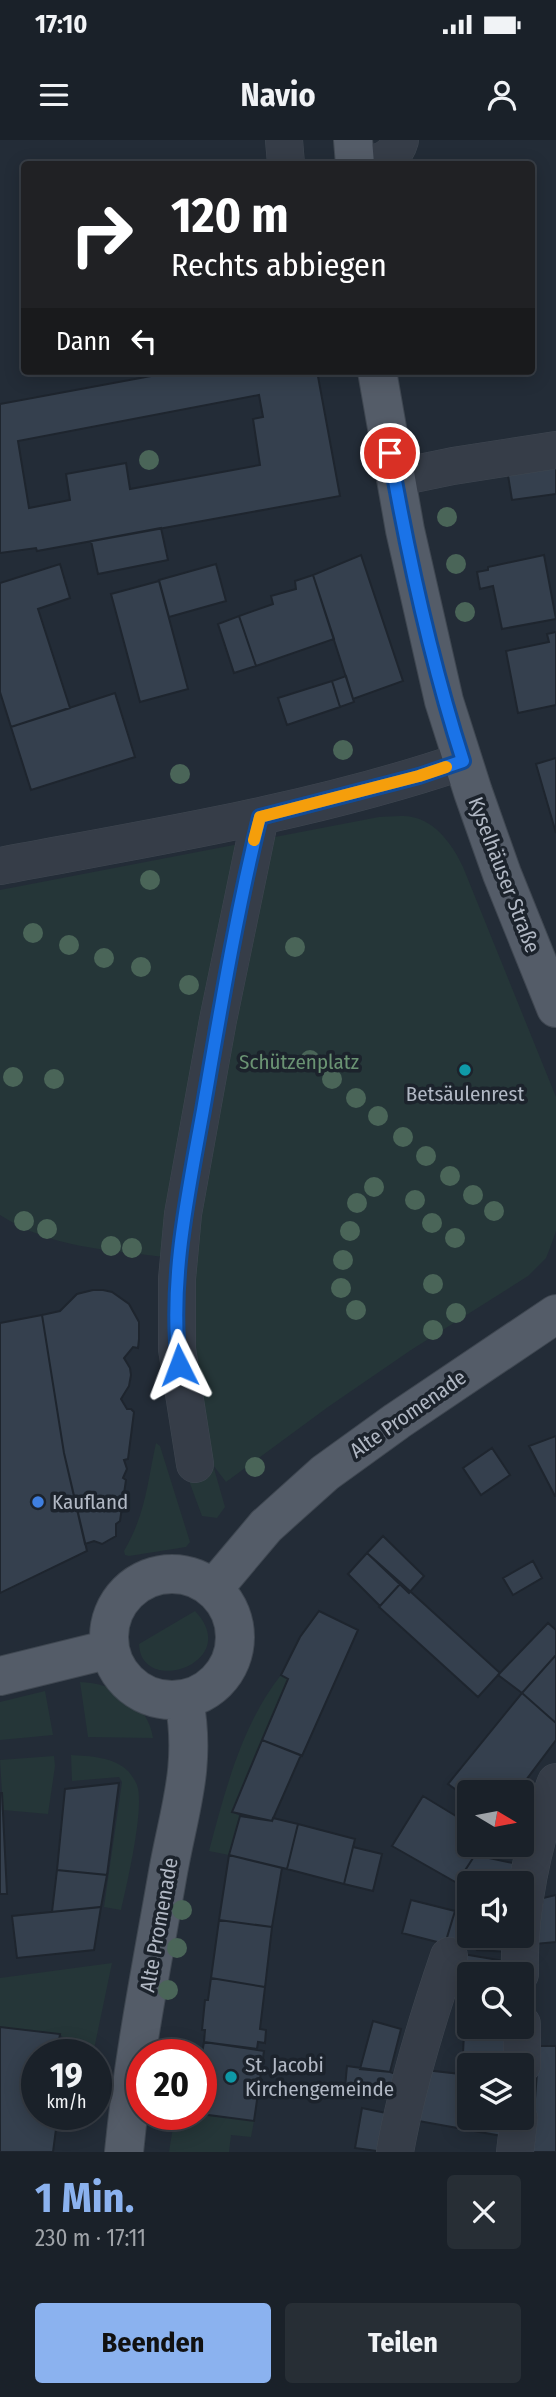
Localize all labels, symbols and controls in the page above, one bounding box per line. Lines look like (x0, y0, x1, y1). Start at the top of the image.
text: 17:10 (35, 9, 87, 40)
icon: menu (35, 76, 73, 114)
text: Navio (240, 76, 316, 114)
icon: person (483, 76, 521, 114)
text: 120 m (171, 186, 289, 245)
icon: right (56, 189, 147, 280)
text: Rechts abbiegen (171, 246, 387, 284)
icon: left (125, 322, 163, 360)
text: Dann (56, 326, 111, 357)
pin (360, 423, 420, 483)
icon: arrive (371, 434, 409, 472)
street label: Kyselhäuser Straße (462, 793, 546, 957)
park label: Schützenplatz (239, 1049, 359, 1075)
marker: Betsäulenrest (457, 1062, 473, 1078)
place label: Betsäulenrest (406, 1081, 524, 1107)
position arrow (142, 1328, 216, 1402)
street label: Alte Promenade (345, 1364, 471, 1464)
place label: Kaufland (52, 1489, 128, 1515)
marker: Kaufland (30, 1494, 46, 1510)
north arrow (457, 1780, 534, 1857)
map controls (457, 1780, 534, 2130)
street label: Alte Promenade (134, 1856, 184, 1994)
button: sound (457, 1871, 534, 1948)
button: search (457, 1962, 534, 2039)
speed limit sign: 20 (126, 2039, 217, 2130)
place label: St. Jacobi Kirchengemeinde (245, 2052, 394, 2102)
button: layers (457, 2053, 534, 2130)
text: 19 (50, 2054, 83, 2096)
marker: St. Jacobi Kirchengemeinde (223, 2069, 239, 2085)
text: km/h (46, 2091, 87, 2113)
text: 1 Min. (35, 2173, 134, 2223)
button: close (447, 2175, 521, 2249)
text: 230 m · 17:11 (35, 2224, 146, 2252)
button: Beenden (35, 2303, 271, 2383)
button: Teilen (285, 2303, 521, 2383)

